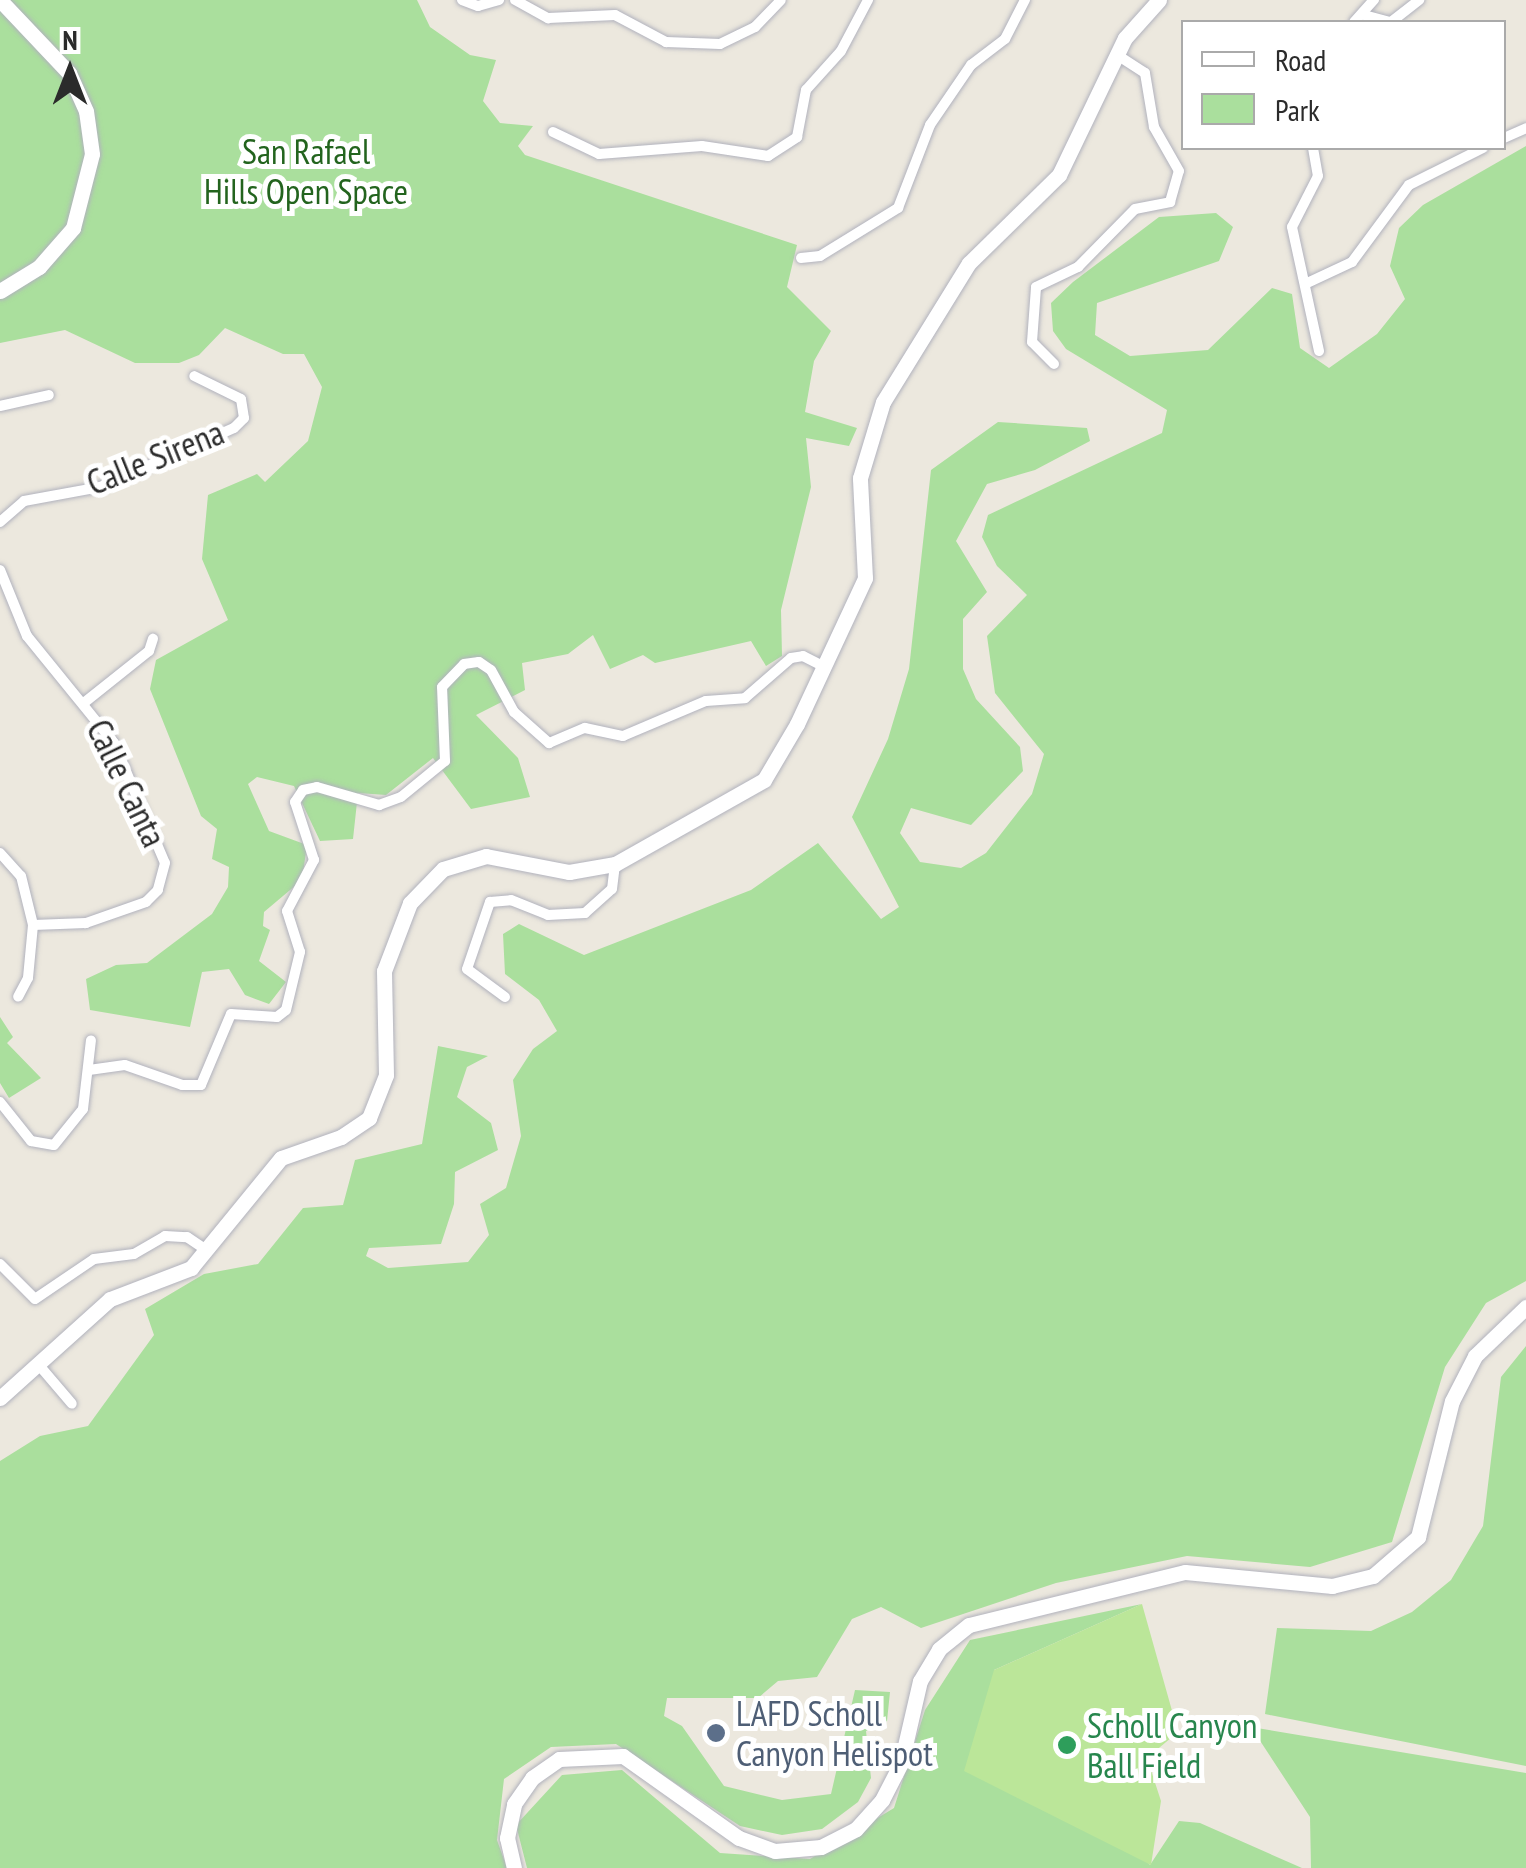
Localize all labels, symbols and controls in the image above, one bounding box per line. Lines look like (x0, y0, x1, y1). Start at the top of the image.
north arrow (20, 20, 120, 120)
legend (1181, 20, 1506, 150)
text: N (62, 21, 78, 58)
text: Road (1275, 40, 1326, 79)
text: Park (1275, 90, 1320, 129)
park label: San Rafael Hills Open Space (204, 130, 408, 212)
street label: Calle Sirena (80, 411, 230, 503)
street label: Calle Canta (78, 713, 176, 853)
place label: LAFD Scholl Canyon Helispot (736, 1692, 933, 1774)
place label: Scholl Canyon Ball Field (1087, 1704, 1257, 1786)
marker: LAFD Scholl Canyon Helispot (705, 1722, 727, 1744)
marker: Scholl Canyon Ball Field (1056, 1734, 1078, 1756)

